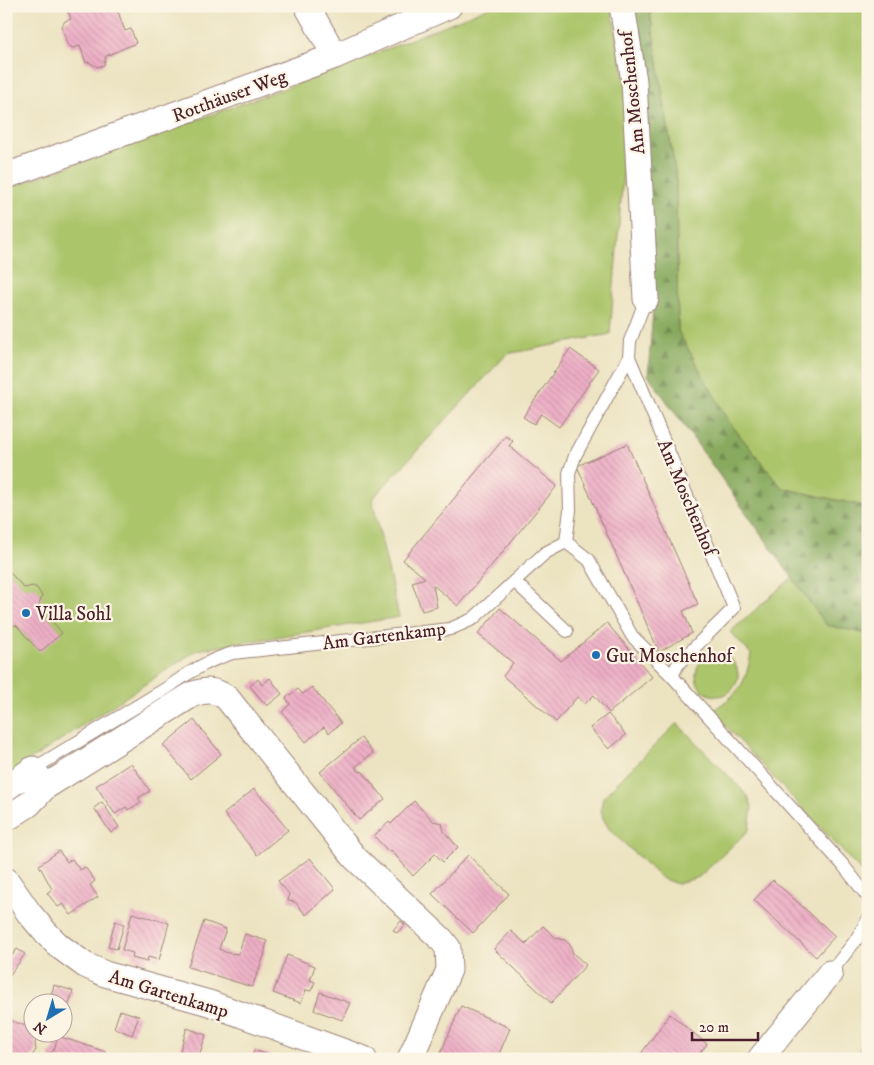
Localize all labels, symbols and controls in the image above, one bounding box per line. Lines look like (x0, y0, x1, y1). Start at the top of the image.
street label: Am Moschenhof (614, 27, 650, 156)
street label: Rotthäuser Weg (169, 65, 291, 128)
street label: Am Moschenhof (652, 436, 723, 562)
place label: Villa Sohl (35, 603, 111, 626)
marker: Villa Sohl (20, 607, 32, 619)
street label: Am Gartenkamp (321, 618, 447, 655)
place label: Gut Moschenhof (606, 645, 735, 668)
marker: Gut Moschenhof (590, 649, 602, 661)
street label: Am Gartenkamp (106, 965, 231, 1024)
north arrow (22, 992, 72, 1042)
scale bar (692, 1010, 758, 1042)
text: N (30, 1017, 51, 1038)
text: 20 m (699, 1018, 729, 1037)

